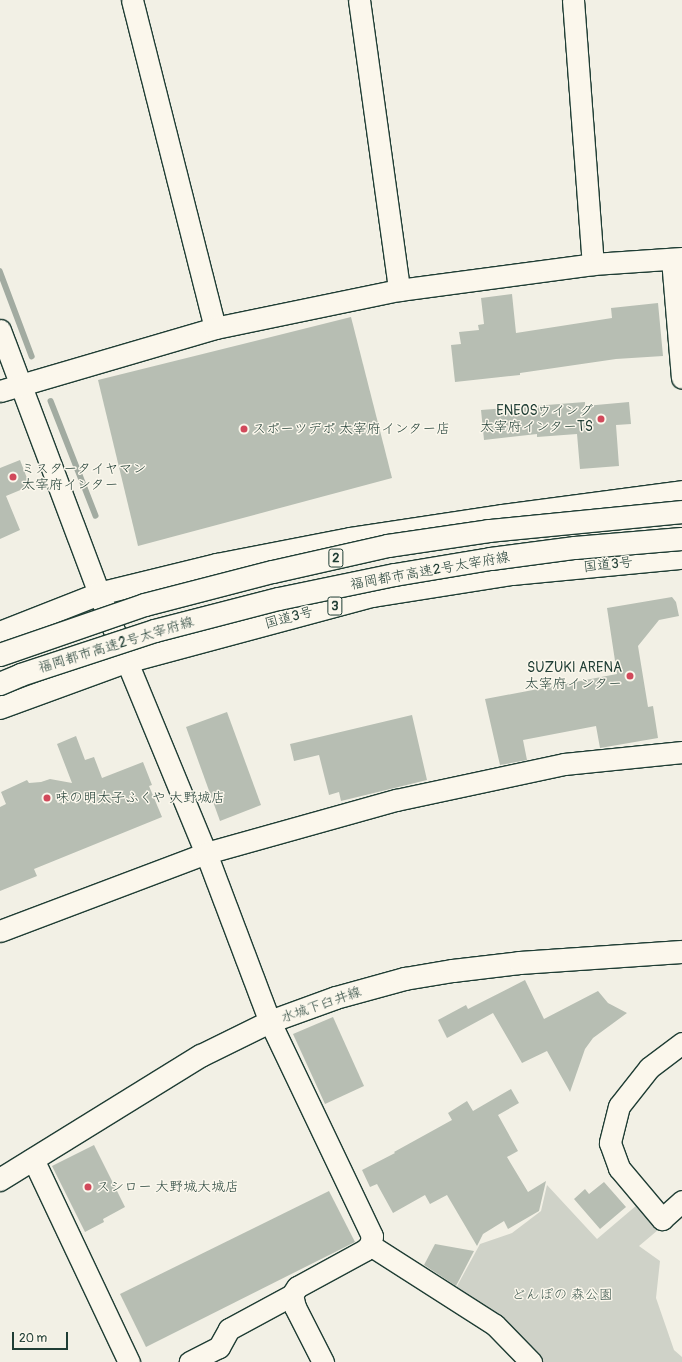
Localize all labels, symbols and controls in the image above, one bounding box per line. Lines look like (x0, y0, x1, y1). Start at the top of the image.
place label: ENEOSウイング 太宰府インターTS (479, 403, 593, 436)
marker: ENEOSウイング 太宰府インターTS (596, 414, 606, 424)
place label: スポーツデポ 太宰府インター店 (252, 421, 451, 437)
marker: スポーツデポ 太宰府インター店 (239, 424, 249, 434)
place label: ミスタータイヤマン 太宰府インター (21, 461, 147, 494)
marker: ミスタータイヤマン 太宰府インター (8, 472, 18, 482)
road number: 2 (328, 547, 344, 569)
street label: 福岡都市高速2号太宰府線 (349, 549, 511, 593)
street label: 国道3号 (582, 554, 634, 576)
road number: 3 (327, 595, 343, 617)
street label: 国道3号 (263, 603, 315, 633)
street label: 福岡都市高速2号太宰府線 (36, 613, 196, 677)
place label: SUZUKI ARENA 太宰府インター (524, 660, 622, 692)
marker: SUZUKI ARENA 太宰府インター (625, 671, 635, 681)
place label: 味の明太子ふくや 大野城店 (55, 790, 226, 806)
marker: 味の明太子ふくや 大野城店 (42, 793, 52, 803)
street label: 水城下臼井線 (279, 983, 363, 1027)
place label: スシロー 大野城大城店 (96, 1179, 239, 1195)
marker: スシロー 大野城大城店 (83, 1182, 93, 1192)
park label: どんぽの 森公園 (511, 1287, 613, 1303)
scale bar (14, 1324, 70, 1350)
text: 20 m (19, 1331, 47, 1346)

